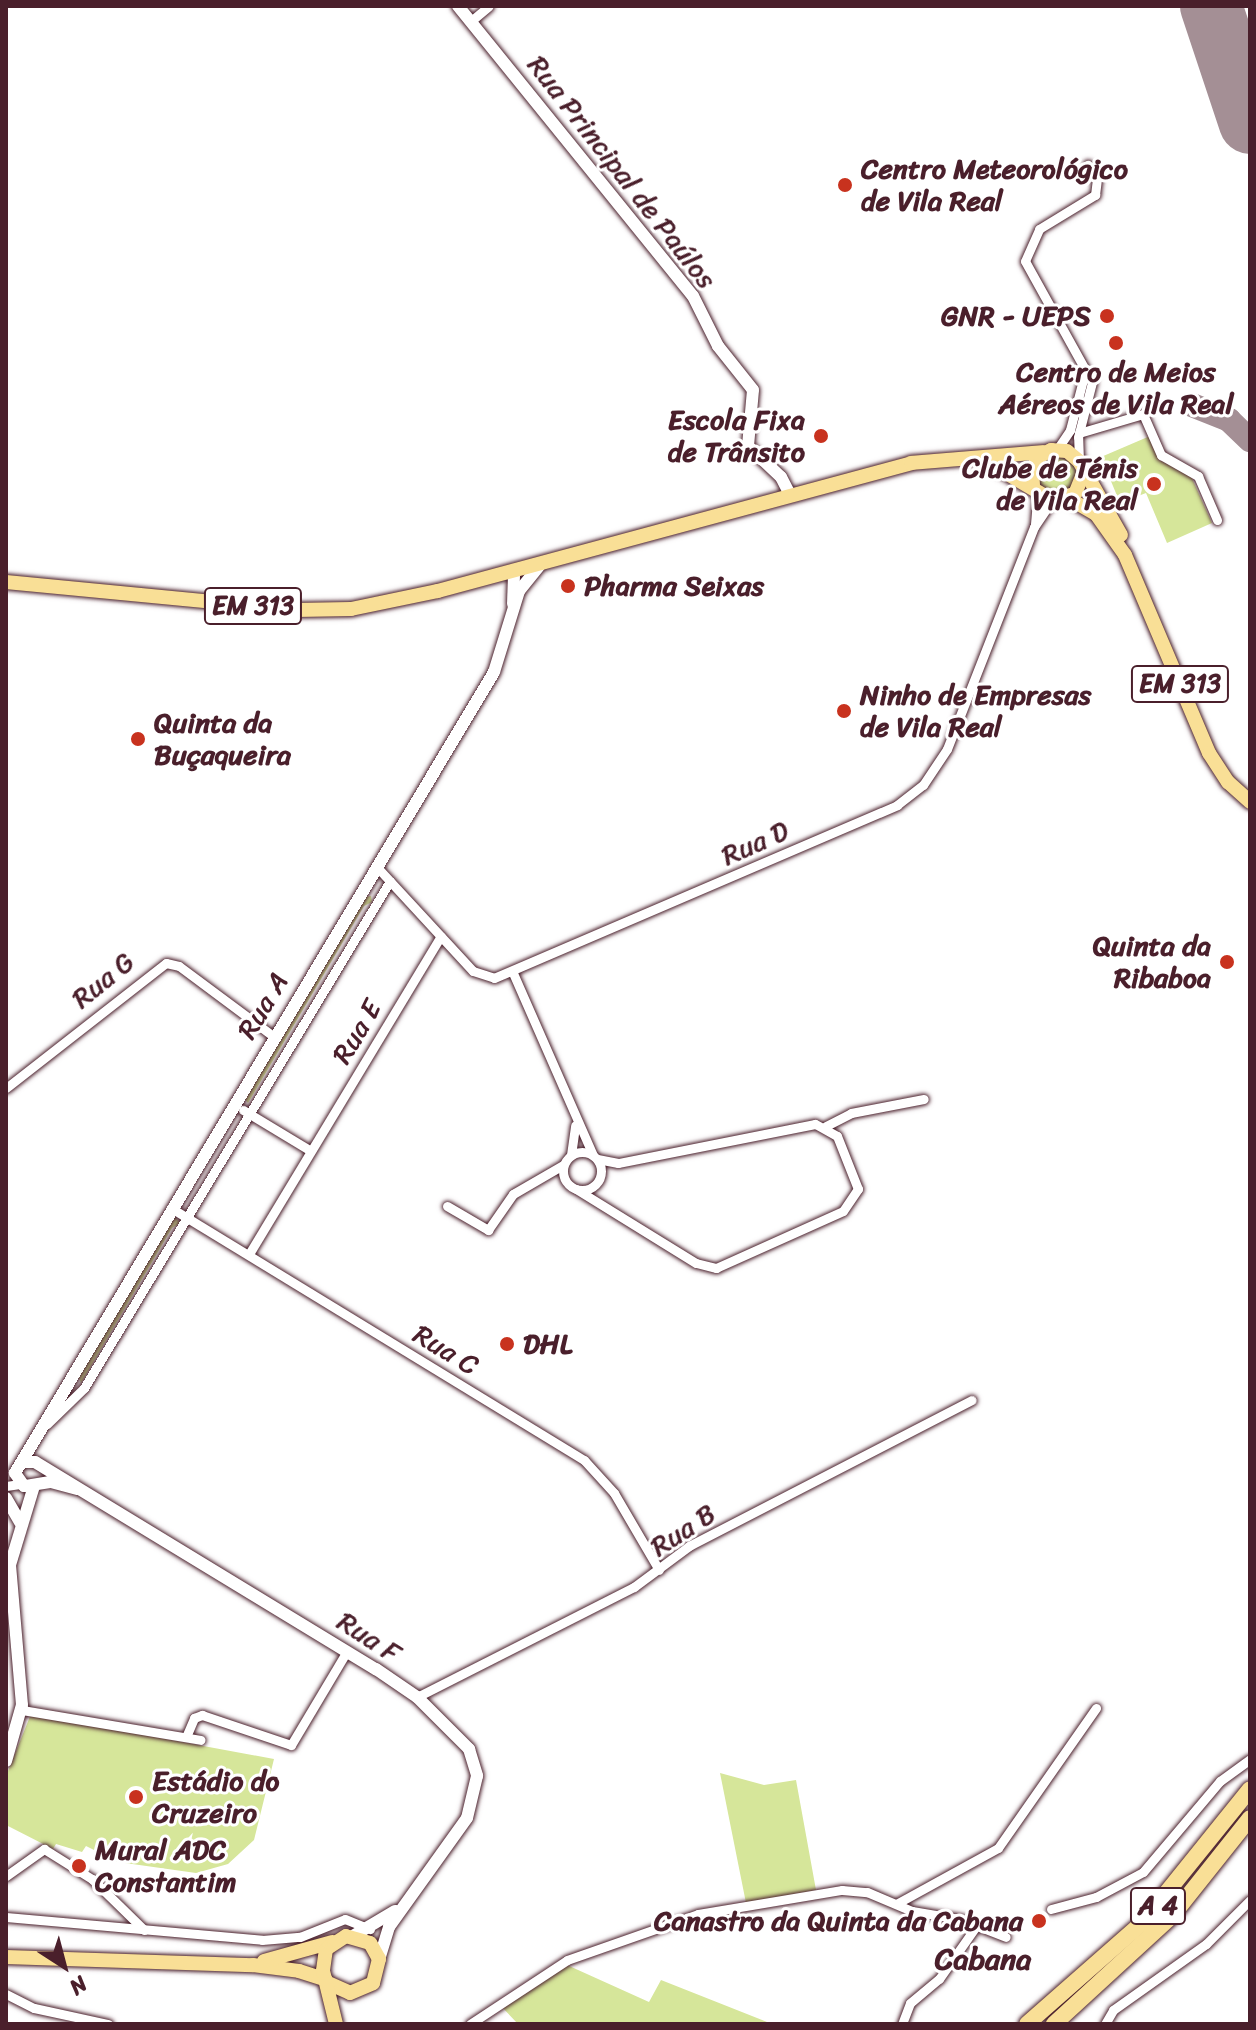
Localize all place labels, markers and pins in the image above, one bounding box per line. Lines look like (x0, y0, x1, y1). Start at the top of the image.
place label: Centro Meteorológico de Vila Real (861, 152, 1129, 218)
marker: Centro Meteorológico de Vila Real (836, 176, 854, 194)
place label: GNR - UEPS (941, 299, 1091, 333)
marker: GNR - UEPS (1098, 307, 1116, 325)
marker: Centro de Meios Aéreos de Vila Real (1107, 334, 1125, 352)
place label: Centro de Meios Aéreos de Vila Real (998, 355, 1234, 421)
place label: Escola Fixa de Trânsito (668, 403, 805, 469)
marker: Escola Fixa de Trânsito (812, 427, 830, 445)
place label: Clube de Ténis de Vila Real (961, 451, 1138, 517)
marker: Clube de Ténis de Vila Real (1145, 475, 1163, 493)
place label: Pharma Seixas (584, 569, 765, 603)
marker: Pharma Seixas (559, 577, 577, 595)
place label: Ninho de Empresas de Vila Real (860, 678, 1092, 744)
marker: Ninho de Empresas de Vila Real (835, 702, 853, 720)
place label: Quinta da Buçaqueira (154, 706, 291, 772)
marker: Quinta da Buçaqueira (129, 730, 147, 748)
place label: Quinta da Ribaboa (1093, 929, 1211, 995)
marker: Quinta da Ribaboa (1218, 953, 1236, 971)
place label: DHL (523, 1327, 573, 1361)
marker: DHL (498, 1335, 516, 1353)
place label: Estádio do Cruzeiro (152, 1764, 280, 1830)
marker: Estádio do Cruzeiro (127, 1788, 145, 1806)
place label: Mural ADC Constantim (95, 1833, 237, 1899)
marker: Mural ADC Constantim (70, 1857, 88, 1875)
place label: Canastro da Quinta da Cabana (654, 1904, 1023, 1938)
marker: Canastro da Quinta da Cabana (1030, 1912, 1048, 1930)

